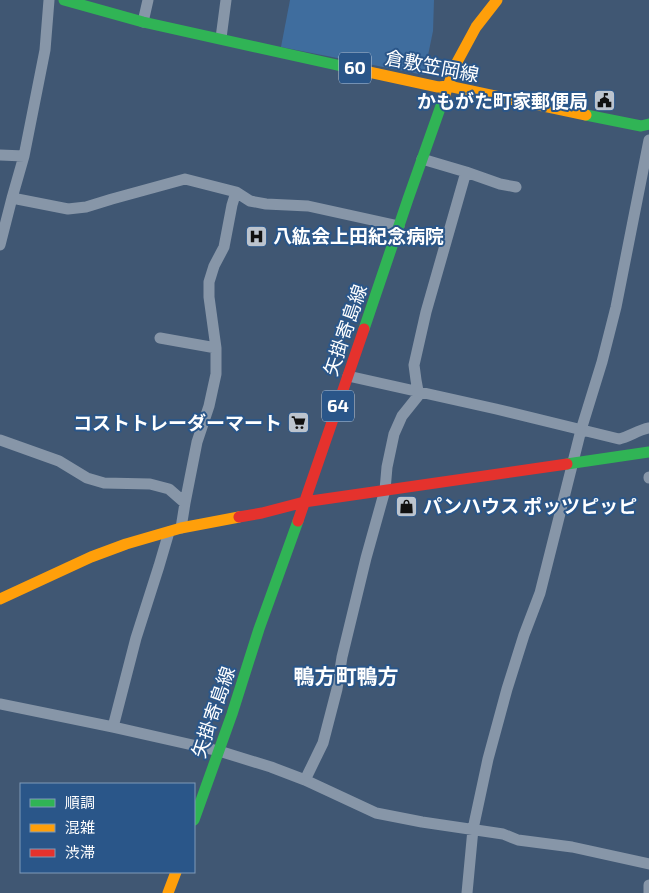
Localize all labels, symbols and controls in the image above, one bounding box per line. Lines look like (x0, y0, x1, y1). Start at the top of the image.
street label: 倉敷笠岡線 (383, 45, 481, 86)
road number: 60 (339, 52, 371, 84)
place label: かもがた町家郵便局 (417, 89, 588, 112)
public building icon: かもがた町家郵便局 (592, 89, 616, 113)
hospital icon: 八紘会上田紀念病院 (245, 224, 269, 248)
place label: 八紘会上田紀念病院 (273, 224, 444, 247)
street label: 矢掛寄島線 (318, 281, 371, 379)
road number: 64 (322, 391, 354, 422)
place label: コストトレーダーマート (73, 411, 282, 434)
supermarket icon: コストトレーダーマート (286, 411, 310, 435)
shop icon: パンハウス ポッツピッピ (395, 494, 419, 518)
place label: パンハウス ポッツピッピ (423, 494, 637, 517)
street label: 矢掛寄島線 (186, 663, 239, 761)
district label: 鴨方町鴨方 (294, 663, 399, 688)
legend (20, 783, 195, 873)
text: 順調 (65, 793, 95, 811)
text: 混雑 (65, 818, 95, 836)
text: 渋滞 (65, 843, 95, 861)

